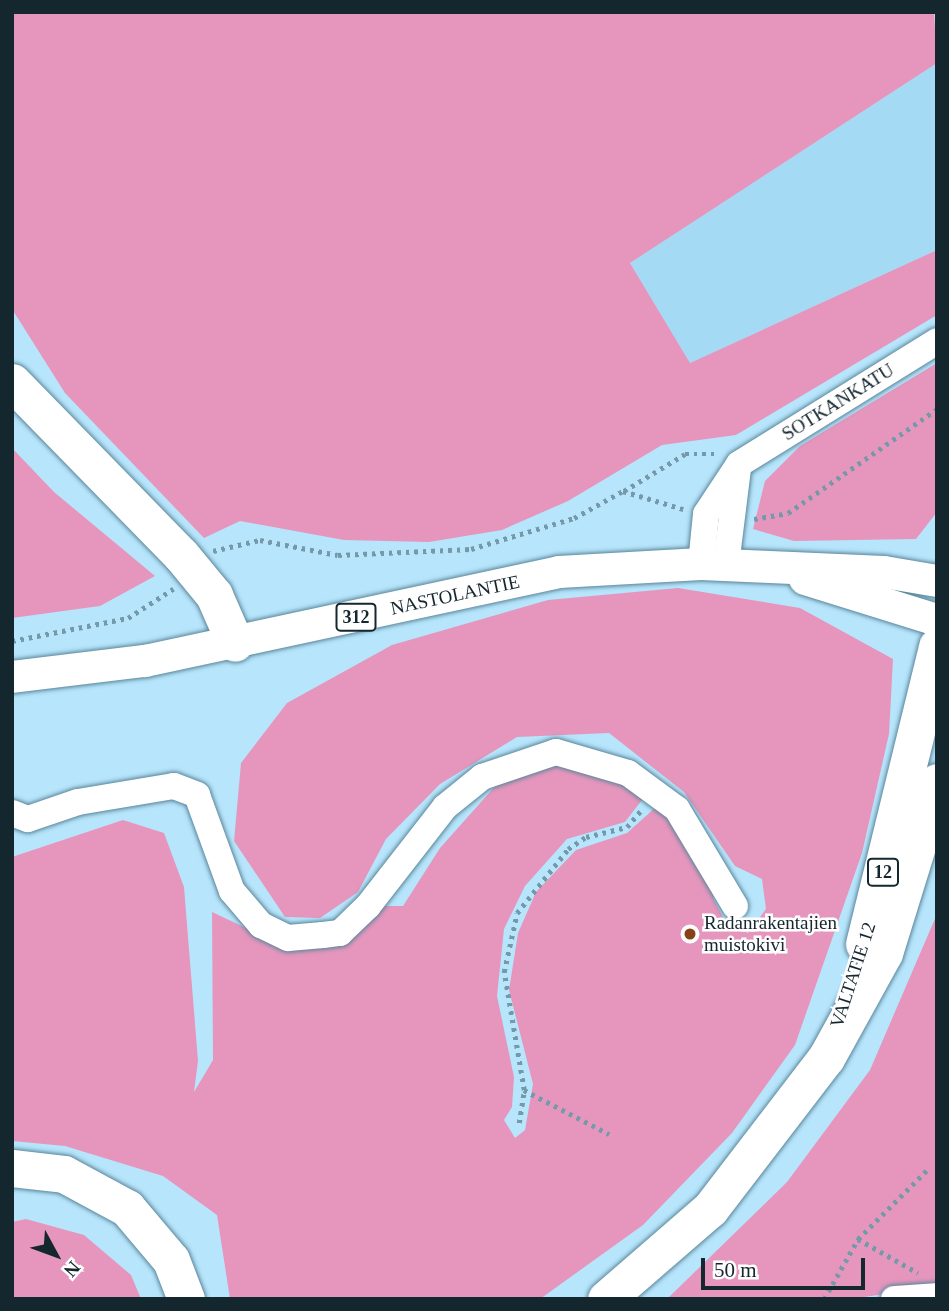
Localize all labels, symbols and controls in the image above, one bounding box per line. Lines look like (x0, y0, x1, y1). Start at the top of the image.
street label: SOTKANKATU (778, 358, 898, 446)
street label: NASTOLANTIE (388, 570, 522, 620)
road number: 312 (335, 602, 377, 632)
road number: 12 (866, 858, 900, 886)
place label: Radanrakentajien muistokivi (704, 912, 837, 956)
street label: VALTATIE 12 (825, 919, 881, 1031)
marker: Radanrakentajien muistokivi (682, 926, 698, 942)
north arrow (21, 1220, 91, 1290)
scale bar (704, 1244, 869, 1288)
text: N (60, 1257, 85, 1281)
text: 50 m (714, 1258, 757, 1282)

